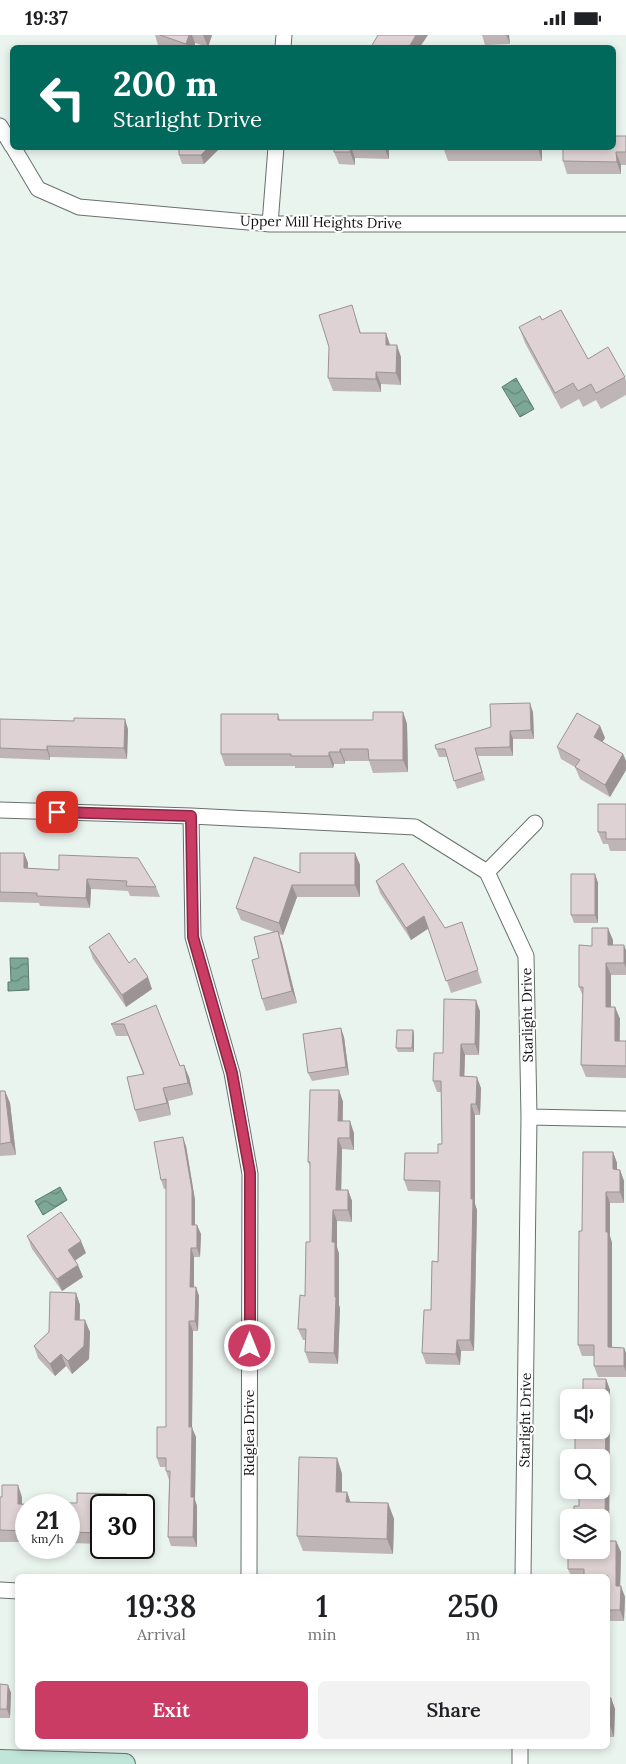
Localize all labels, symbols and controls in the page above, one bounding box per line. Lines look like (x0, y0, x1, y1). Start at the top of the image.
text: 19:37 (25, 6, 68, 30)
text: 200 m (113, 61, 218, 106)
icon: left (30, 65, 95, 130)
text: Starlight Drive (113, 105, 262, 133)
street label: Upper Mill Heights Drive (240, 212, 402, 232)
pin (36, 791, 78, 833)
icon: arrive (43, 798, 71, 826)
street label: Starlight Drive (517, 967, 537, 1063)
position arrow (223, 1319, 275, 1371)
street label: Starlight Drive (515, 1372, 535, 1468)
street label: Ridglea Drive (240, 1389, 258, 1476)
map controls (560, 1389, 610, 1559)
button: sound (560, 1389, 610, 1439)
button: search (560, 1449, 610, 1499)
speed limit sign: 30 (90, 1494, 155, 1559)
text: 21 (36, 1504, 59, 1536)
button: layers (560, 1509, 610, 1559)
text: km/h (31, 1531, 64, 1546)
text: 19:38 (126, 1587, 197, 1625)
text: 1 (316, 1587, 328, 1625)
text: 250 (448, 1587, 499, 1625)
text: Arrival (137, 1624, 186, 1644)
text: min (308, 1624, 336, 1644)
text: m (466, 1624, 480, 1644)
button: Exit (35, 1681, 308, 1739)
button: Share (318, 1681, 590, 1739)

